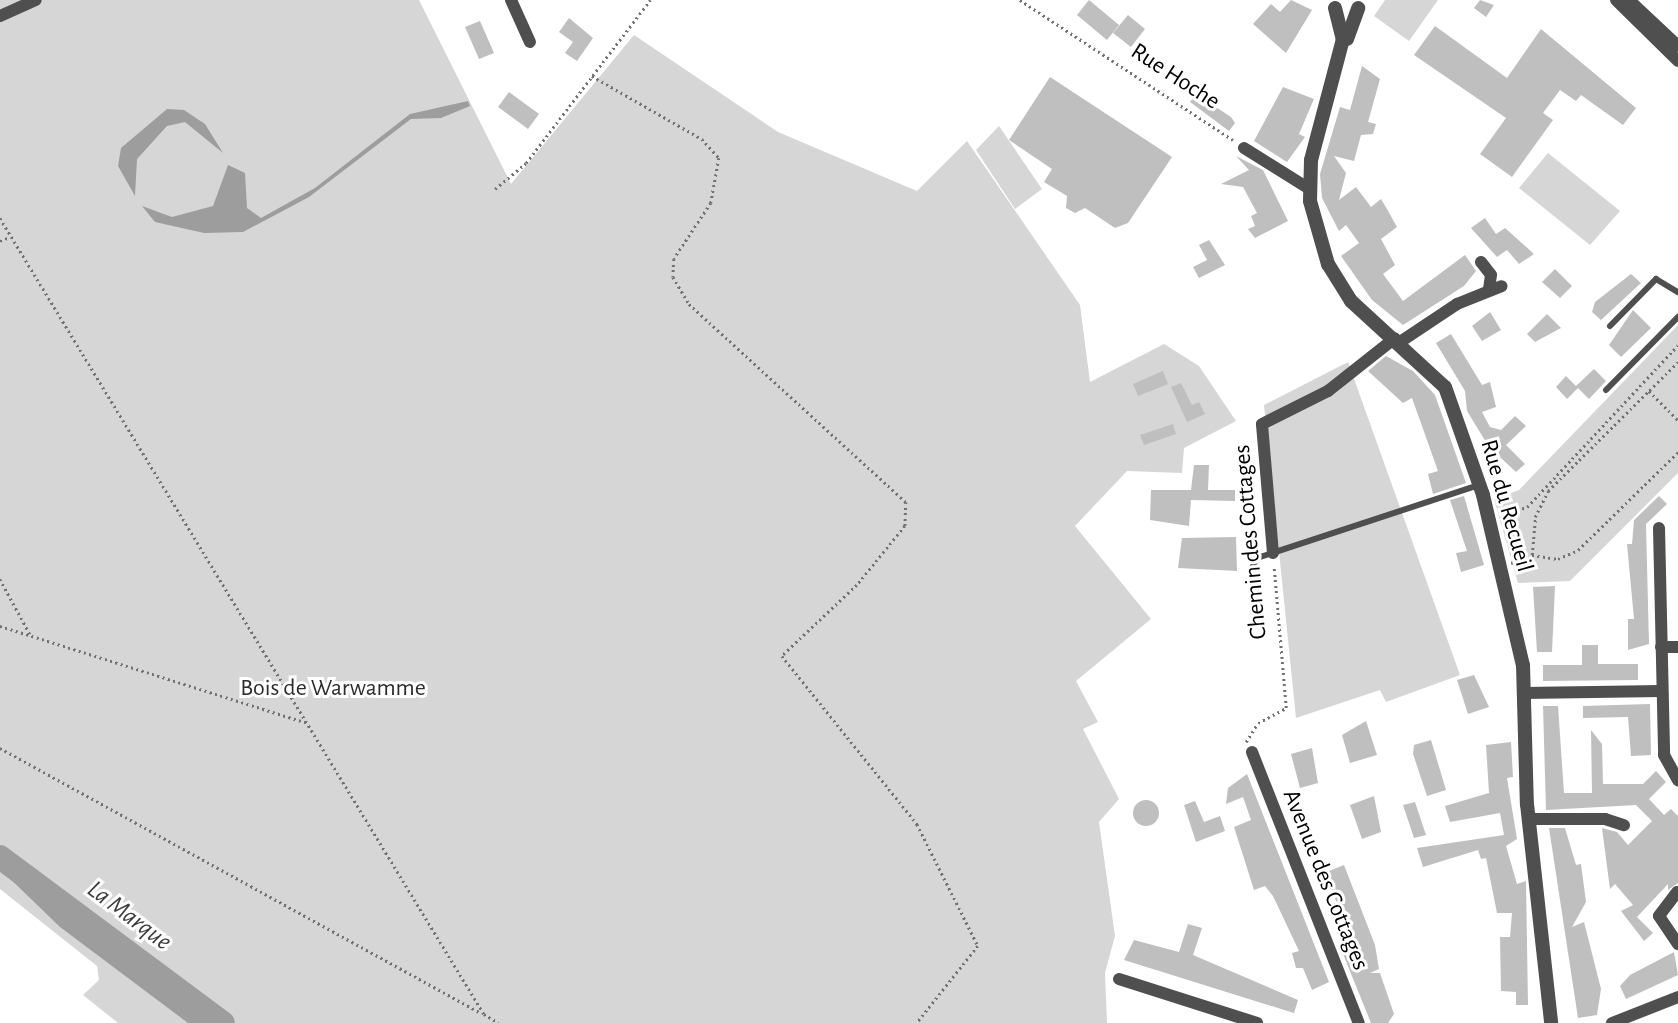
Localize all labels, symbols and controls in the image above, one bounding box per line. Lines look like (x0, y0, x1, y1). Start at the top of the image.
street label: Rue Hoche (1125, 38, 1225, 116)
street label: Rue du Recueil (1473, 436, 1539, 576)
street label: Chemin des Cottages (1228, 443, 1274, 641)
park label: Bois de Warwamme (240, 675, 426, 703)
street label: Avenue des Cottages (1276, 786, 1374, 974)
water label: La Marque (81, 874, 177, 958)

